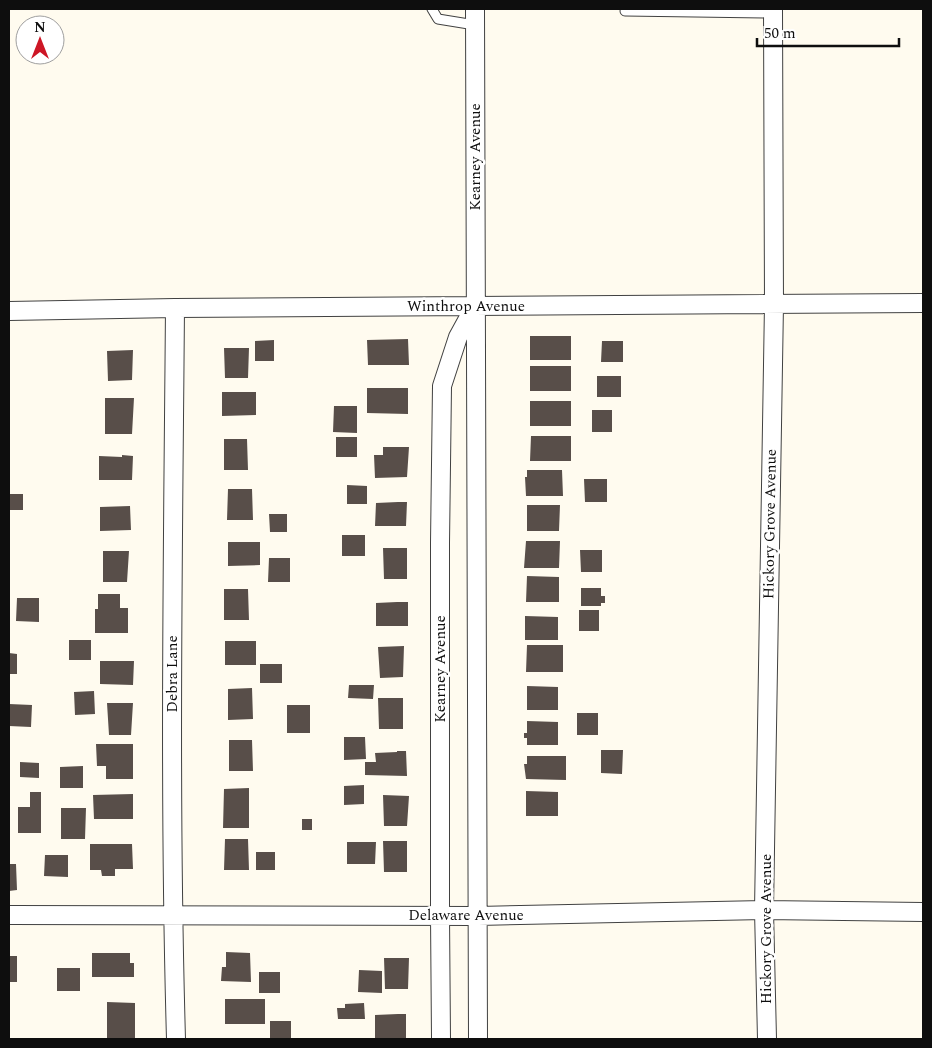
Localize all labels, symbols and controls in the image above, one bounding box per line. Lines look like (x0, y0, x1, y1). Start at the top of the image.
north arrow (15, 15, 65, 65)
scale bar (757, 15, 900, 47)
text: N (34, 17, 46, 38)
text: 50 m (764, 22, 796, 45)
street label: Kearney Avenue (464, 103, 487, 211)
street label: Winthrop Avenue (407, 295, 525, 318)
street label: Hickory Grove Avenue (757, 449, 783, 599)
street label: Kearney Avenue (429, 615, 452, 723)
street label: Debra Lane (161, 635, 184, 713)
street label: Hickory Grove Avenue (755, 854, 778, 1004)
street label: Delaware Avenue (408, 904, 524, 927)

